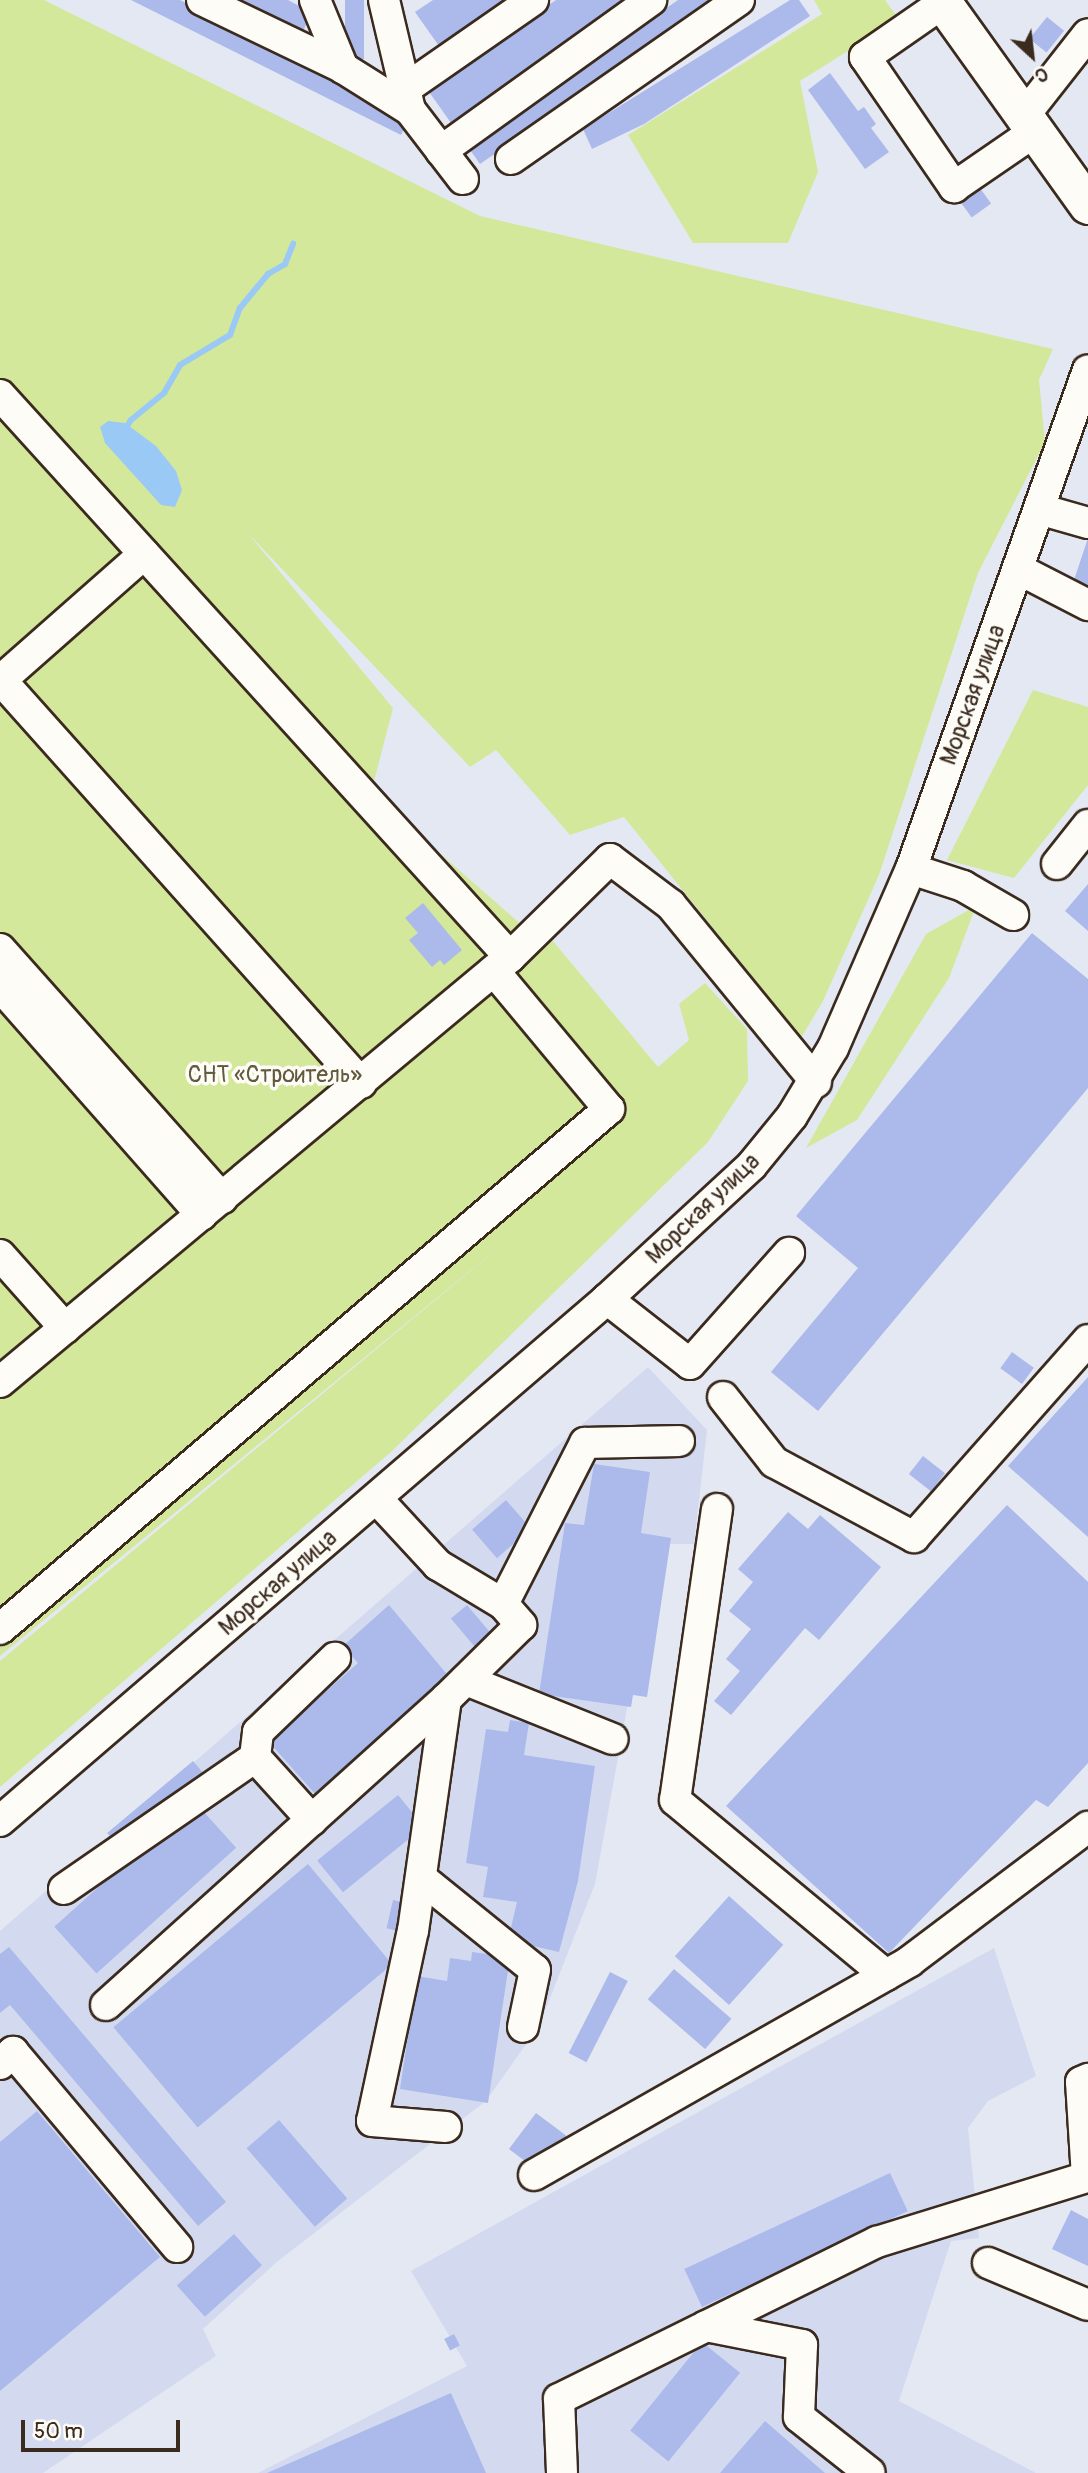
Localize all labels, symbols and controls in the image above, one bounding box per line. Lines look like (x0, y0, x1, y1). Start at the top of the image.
north arrow (997, 21, 1067, 91)
text: С (1031, 61, 1052, 88)
street label: Морская улица (935, 621, 1011, 769)
park label: СНТ «Строитель» (188, 1061, 362, 1089)
street label: Морская улица (641, 1148, 765, 1270)
street label: Морская улица (213, 1524, 343, 1642)
scale bar (24, 2406, 184, 2450)
text: 50 m (34, 2418, 83, 2445)

